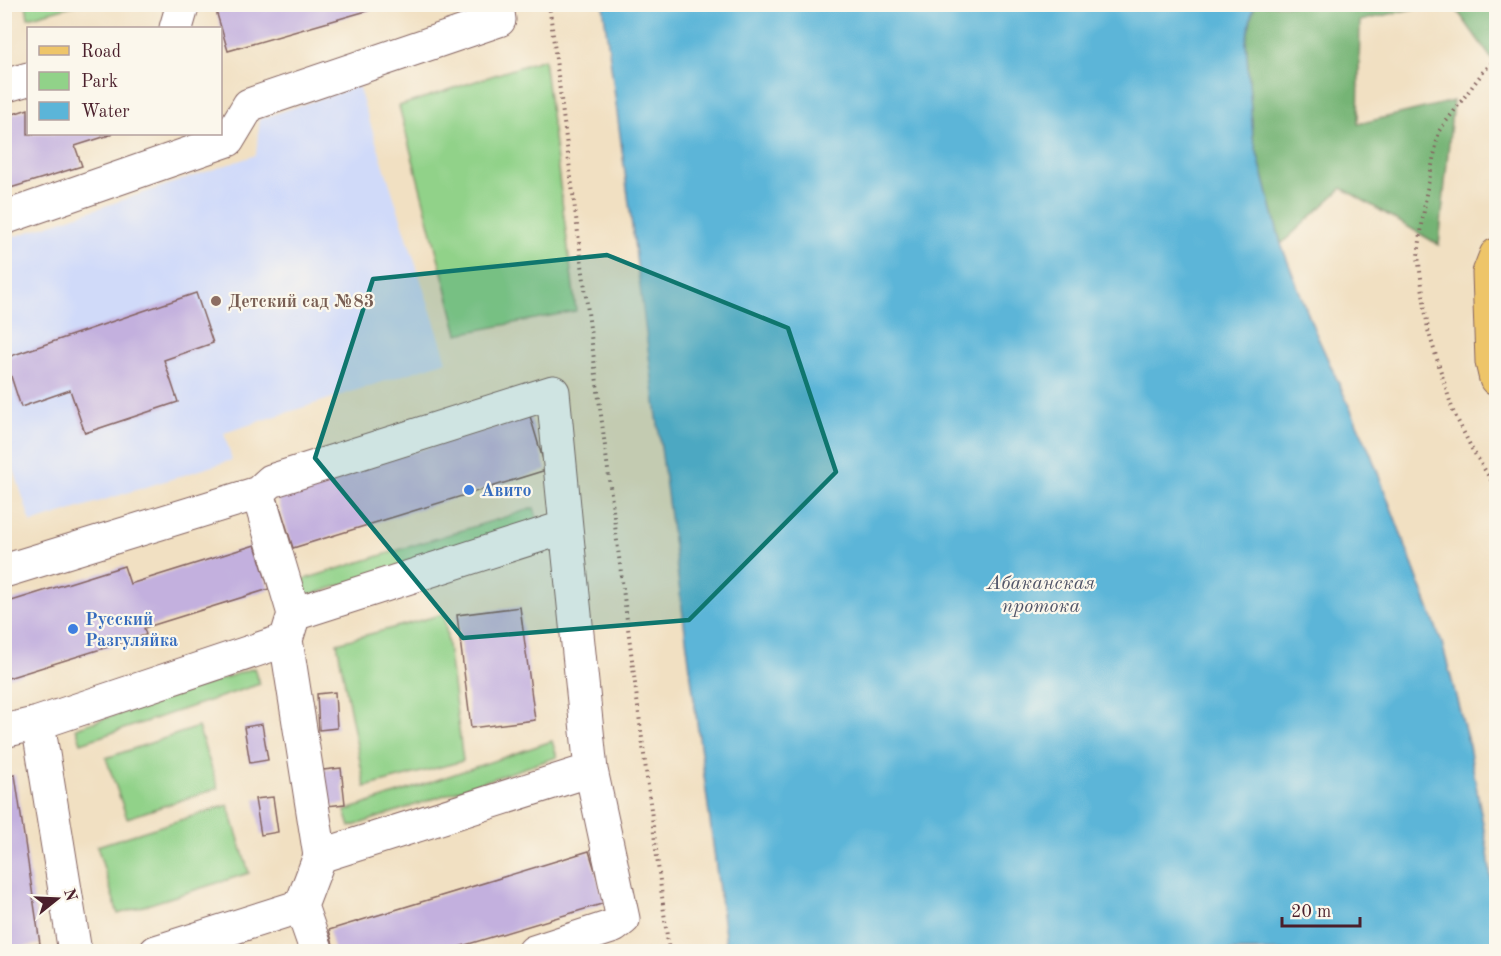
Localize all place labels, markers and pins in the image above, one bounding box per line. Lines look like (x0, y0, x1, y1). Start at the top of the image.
place label: Детский сад №83 (228, 293, 374, 311)
marker: Детский сад №83 (209, 294, 223, 308)
place label: Авито (481, 482, 532, 500)
marker: Авито (462, 483, 476, 497)
place label: Русский Разгуляйка (85, 611, 178, 650)
marker: Русский Разгуляйка (66, 622, 80, 636)

